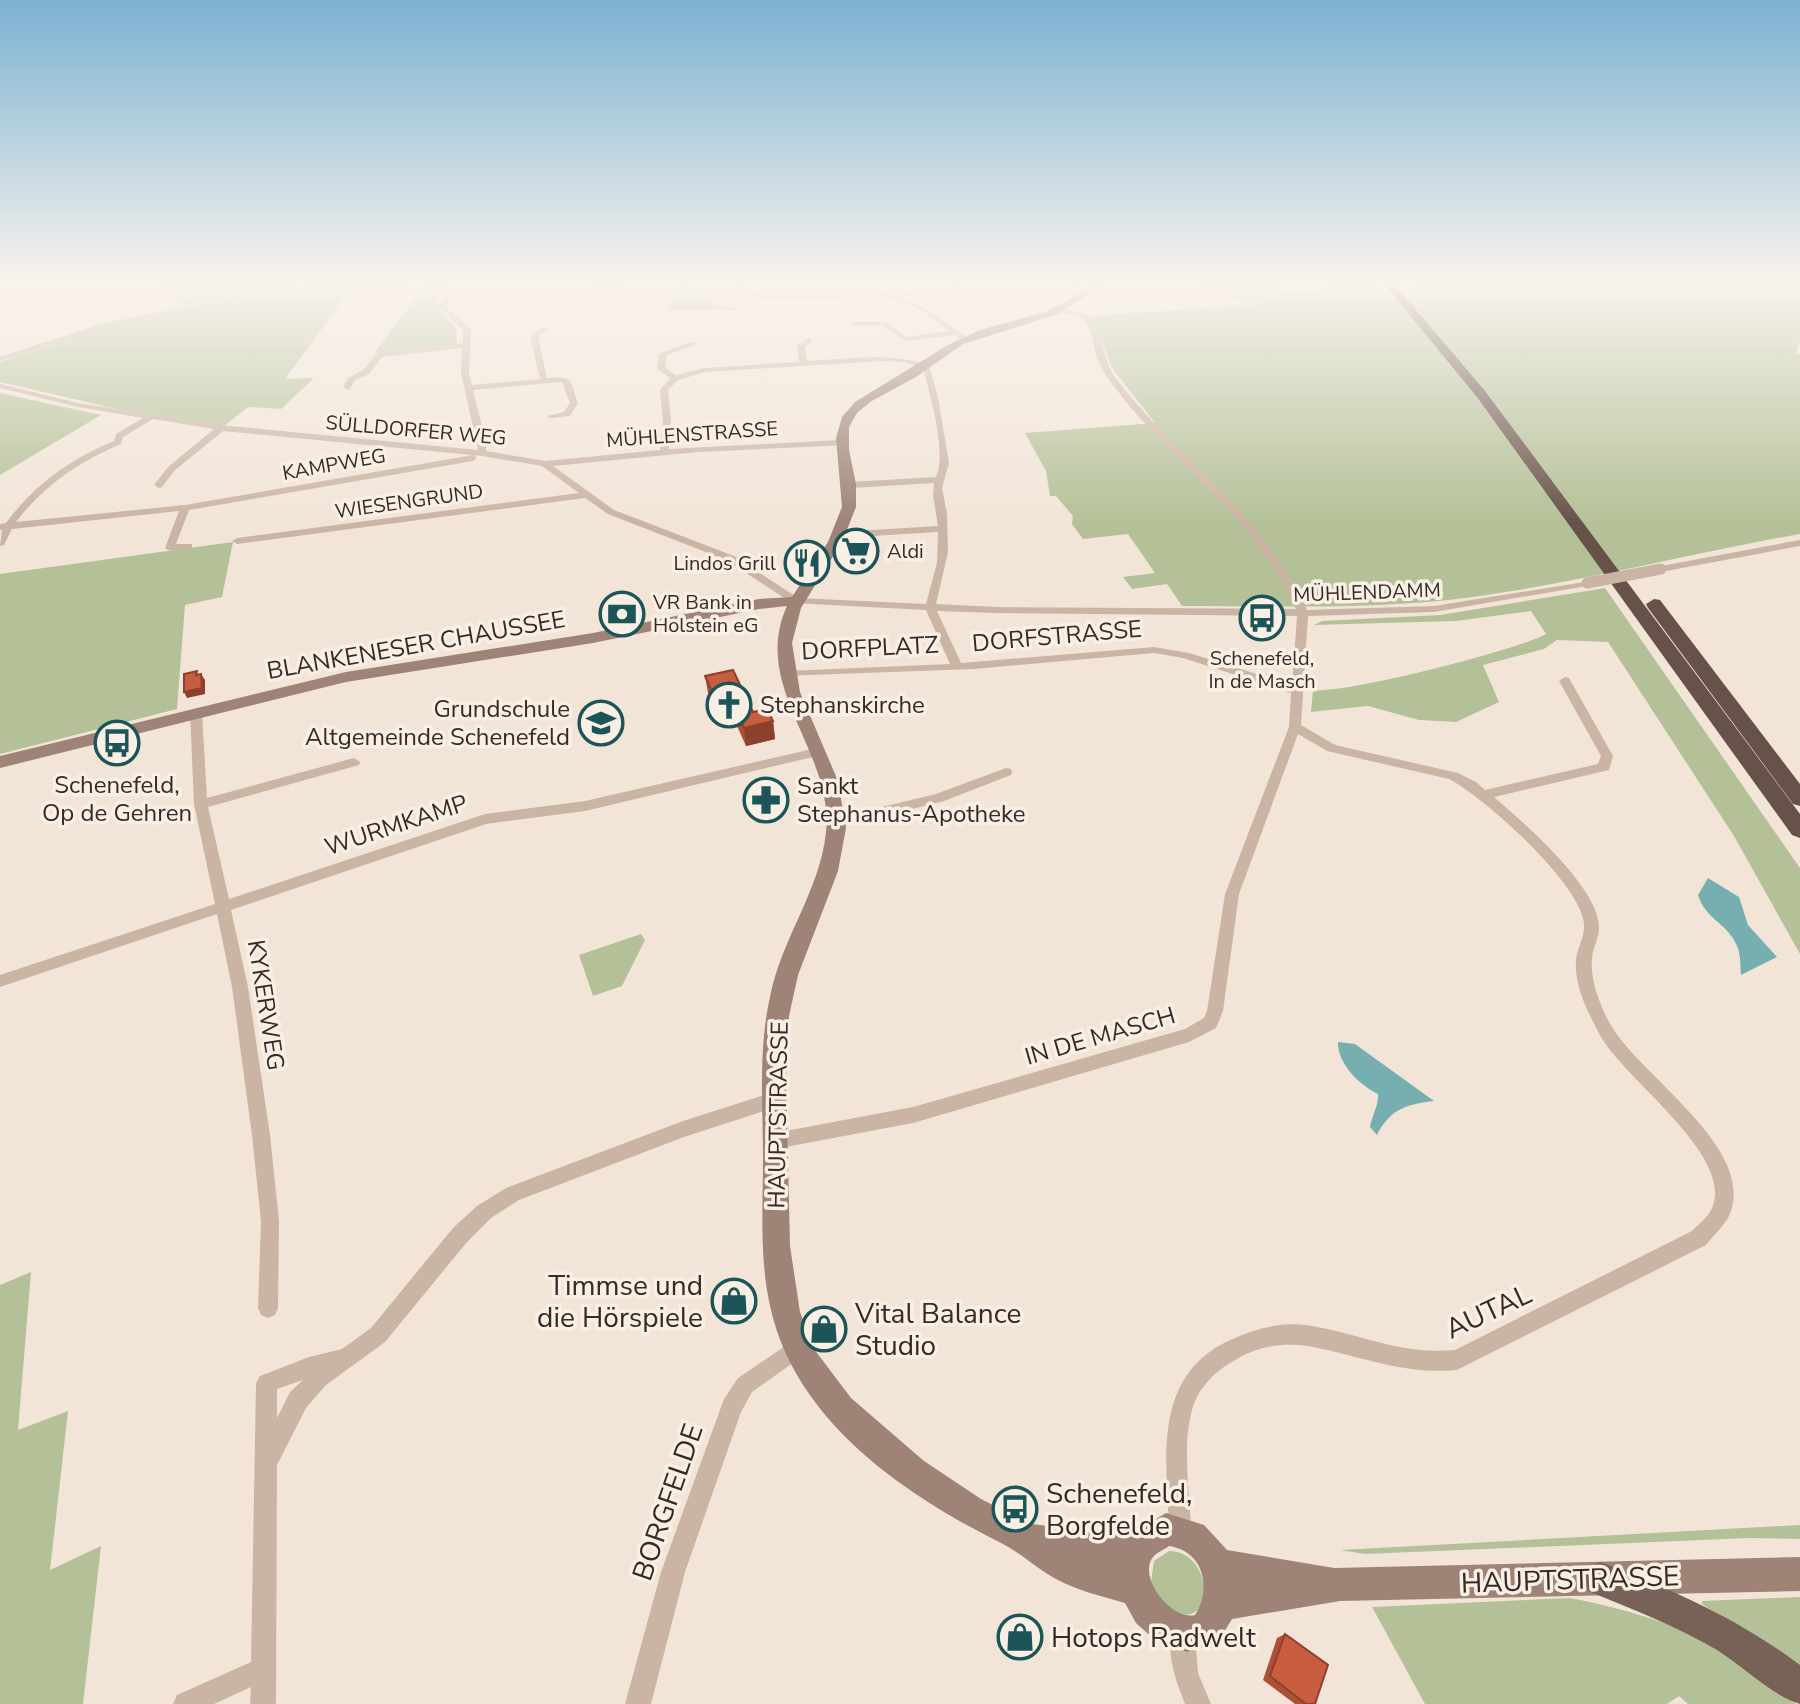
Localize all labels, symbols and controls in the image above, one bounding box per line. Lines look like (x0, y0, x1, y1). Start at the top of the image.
street label: SÜLLDORFER WEG (324, 409, 507, 452)
street label: MÜHLENSTRASSE (605, 415, 779, 454)
street label: KAMPWEG (280, 442, 388, 487)
street label: WIESENGRUND (333, 478, 485, 525)
supermarket icon: Aldi (832, 527, 880, 575)
place label: Aldi (887, 538, 924, 565)
restaurant icon: Lindos Grill (783, 539, 831, 587)
place label: Lindos Grill (673, 550, 776, 577)
street label: MÜHLENDAMM (1293, 576, 1441, 609)
place label: VR Bank in Holstein eG (652, 589, 759, 639)
bank icon: VR Bank in Holstein eG (598, 590, 646, 638)
bus stop icon: Schenefeld, In de Masch (1238, 594, 1286, 642)
street label: BLANKENESER CHAUSSEE (264, 603, 568, 687)
street label: DORFSTRASSE (971, 613, 1143, 659)
street label: DORFPLATZ (801, 628, 939, 668)
place label: Schenefeld, In de Masch (1209, 645, 1316, 695)
church icon: Stephanskirche (705, 681, 753, 729)
place label: Stephanskirche (760, 689, 925, 721)
place label: Grundschule Altgemeinde Schenefeld (305, 693, 570, 753)
school or university icon: Grundschule Altgemeinde Schenefeld (577, 699, 625, 747)
bus stop icon: Schenefeld, Op de Gehren (93, 719, 141, 767)
place label: Schenefeld, Op de Gehren (42, 769, 192, 829)
place label: Sankt Stephanus-Apotheke (797, 770, 1025, 830)
pharmacy icon: Sankt Stephanus-Apotheke (742, 776, 790, 824)
street label: WURMKAMP (321, 787, 471, 863)
street label: KYKERWEG (240, 938, 292, 1072)
street label: IN DE MASCH (1021, 999, 1179, 1073)
street label: HAUPTSTRASSE (760, 1021, 796, 1209)
place label: Timmse und die Hörspiele (537, 1267, 703, 1337)
street label: AUTAL (1439, 1275, 1538, 1348)
shop icon: Timmse und die Hörspiele (710, 1277, 758, 1325)
place label: Vital Balance Studio (854, 1295, 1021, 1365)
shop icon: Vital Balance Studio (800, 1305, 848, 1353)
street label: BORGFELDE (623, 1419, 712, 1586)
place label: Schenefeld, Borgfelde (1046, 1475, 1192, 1545)
bus stop icon: Schenefeld, Borgfelde (991, 1485, 1039, 1533)
street label: HAUPTSTRASSE (1460, 1557, 1680, 1603)
shop icon: Hotops Radwelt (996, 1613, 1044, 1661)
place label: Hotops Radwelt (1051, 1619, 1256, 1657)

